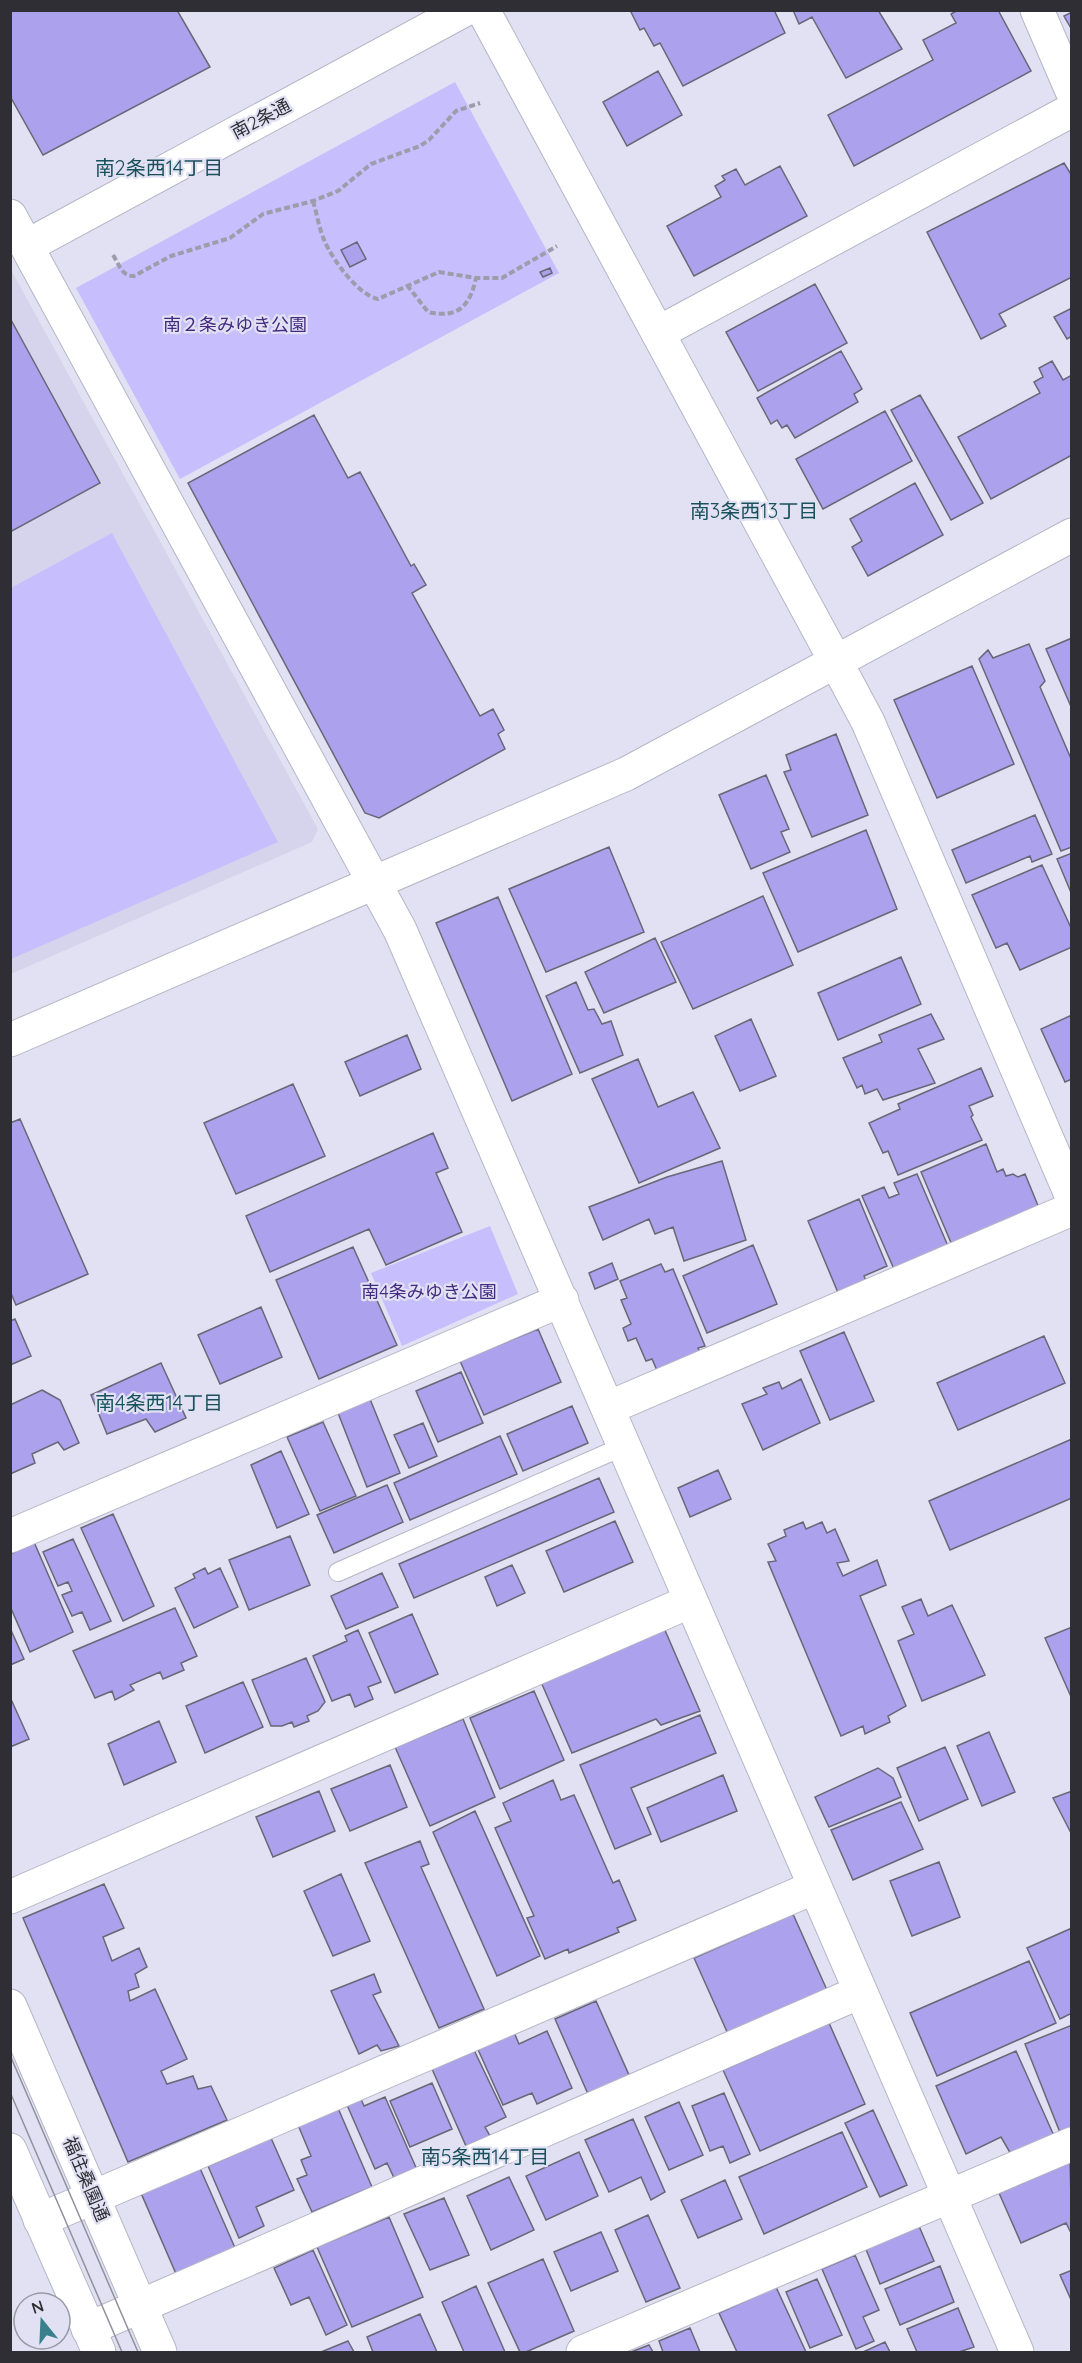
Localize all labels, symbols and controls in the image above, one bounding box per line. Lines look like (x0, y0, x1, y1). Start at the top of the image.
street label: 南2条通 (227, 93, 294, 144)
district label: 南2条西14丁目 (95, 155, 223, 180)
park label: 南２条みゆき公園 (163, 313, 307, 336)
district label: 南3条西13丁目 (690, 498, 818, 523)
park label: 南4条みゆき公園 (361, 1280, 497, 1303)
district label: 南4条西14丁目 (95, 1390, 223, 1415)
street label: 福住桑園通 (58, 2133, 115, 2225)
district label: 南5条西14丁目 (421, 2144, 549, 2169)
north arrow (12, 2291, 72, 2351)
text: N (29, 2295, 46, 2318)

